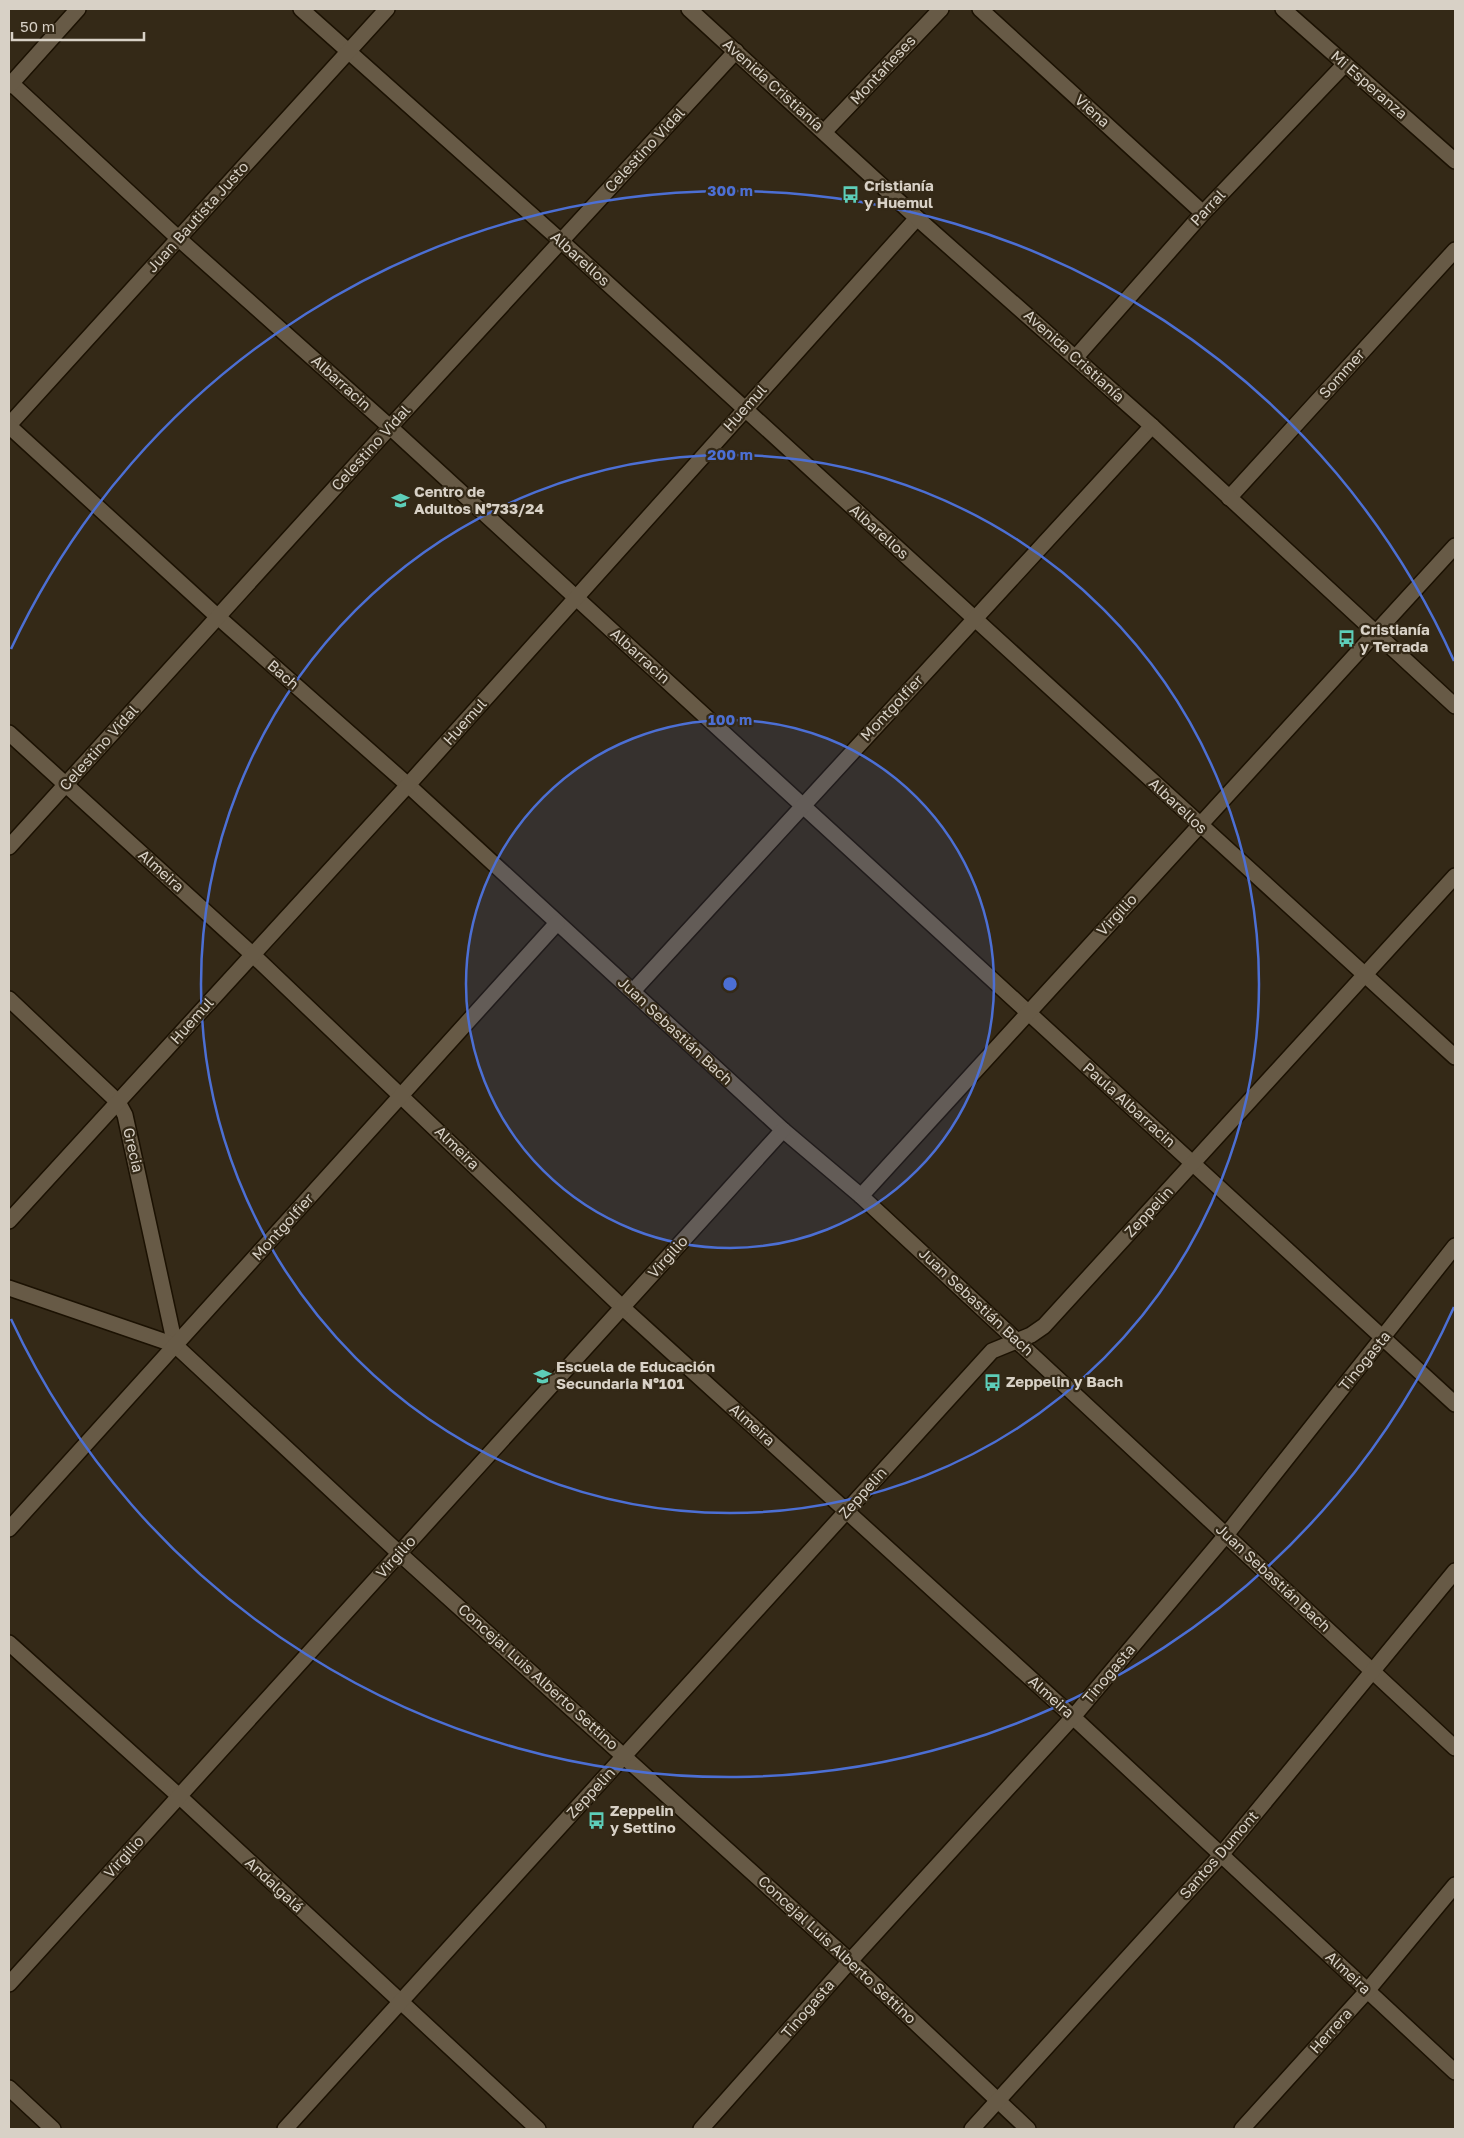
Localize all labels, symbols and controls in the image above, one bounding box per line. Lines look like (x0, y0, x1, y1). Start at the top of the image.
scale bar (12, 10, 145, 42)
text: 50 m (20, 17, 55, 35)
street label: Montañeses (846, 31, 919, 108)
street label: Avenida Cristianía (720, 34, 828, 134)
street label: Mi Esperanza (1328, 46, 1411, 122)
street label: Viena (1072, 90, 1114, 130)
street label: Celestino Vidal (601, 103, 688, 195)
street label: Juan Bautista Justo (143, 157, 252, 275)
place label: Cristianía y Huemul (864, 176, 934, 211)
text: 300 m (707, 181, 753, 199)
bus stop icon: Cristianía y Huemul (840, 185, 860, 205)
street label: Parral (1186, 185, 1229, 229)
street label: Albarellos (547, 227, 614, 289)
street label: Avenida Cristianía (1021, 305, 1129, 405)
street label: Sommer (1315, 345, 1368, 402)
street label: Albarracin (308, 351, 375, 414)
street label: Huemul (719, 380, 770, 434)
street label: Celestino Vidal (327, 401, 413, 494)
text: 200 m (707, 445, 753, 463)
place label: Centro de Adultos Nº733/24 (414, 482, 544, 517)
school or university icon: Centro de Adultos Nº733/24 (390, 491, 410, 511)
street label: Albarellos (846, 500, 913, 562)
place label: Cristianía y Terrada (1360, 620, 1430, 655)
street label: Albarracin (607, 624, 674, 687)
bus stop icon: Cristianía y Terrada (1336, 629, 1356, 649)
street label: Bach (264, 656, 303, 693)
street label: Montgolfier (856, 670, 927, 744)
street label: Huemul (439, 694, 490, 748)
street label: Celestino Vidal (55, 701, 141, 794)
text: 100 m (708, 710, 752, 728)
street label: Albarellos (1146, 774, 1212, 837)
street label: Almeira (135, 845, 188, 895)
street label: Virgilio (1092, 890, 1140, 939)
street label: Juan Sebastián Bach (615, 972, 737, 1088)
centre of rings (721, 975, 739, 993)
street label: Huemul (166, 993, 217, 1047)
street label: Paula Albarracin (1080, 1058, 1180, 1150)
street label: Almeira (432, 1122, 484, 1173)
street label: Grecia (120, 1126, 148, 1174)
street label: Zeppelin (1120, 1182, 1176, 1240)
street label: Montgolfier (248, 1189, 317, 1263)
street label: Virgilio (644, 1231, 691, 1281)
street label: Juan Sebastián Bach (916, 1243, 1038, 1359)
street label: Tinogasta (1335, 1327, 1394, 1394)
place label: Escuela de Educación Secundaria Nº101 (556, 1357, 715, 1392)
school or university icon: Escuela de Educación Secundaria Nº101 (532, 1366, 552, 1386)
bus stop icon: Zeppelin y Bach (982, 1372, 1002, 1392)
place label: Zeppelin y Bach (1006, 1372, 1123, 1390)
street label: Almeira (726, 1399, 779, 1449)
street label: Zeppelin (835, 1463, 890, 1522)
street label: Juan Sebastián Bach (1213, 1519, 1335, 1635)
street label: Virgilio (372, 1531, 419, 1581)
street label: Concejal Luis Alberto Settino (455, 1600, 622, 1753)
street label: Tinogasta (1078, 1640, 1138, 1707)
street label: Almeira (1025, 1671, 1078, 1721)
street label: Zeppelin (562, 1763, 618, 1821)
place label: Zeppelin y Settino (610, 1801, 676, 1836)
street label: Santos Dumont (1175, 1807, 1261, 1902)
bus stop icon: Zeppelin y Settino (586, 1810, 606, 1830)
street label: Virgilio (100, 1831, 147, 1881)
street label: Andalgalá (242, 1853, 307, 1916)
street label: Concejal Luis Alberto Settino (755, 1871, 920, 2027)
street label: Almeira (1323, 1947, 1375, 1998)
street label: Tinogasta (777, 1975, 838, 2041)
street label: Herrera (1305, 2004, 1355, 2057)

